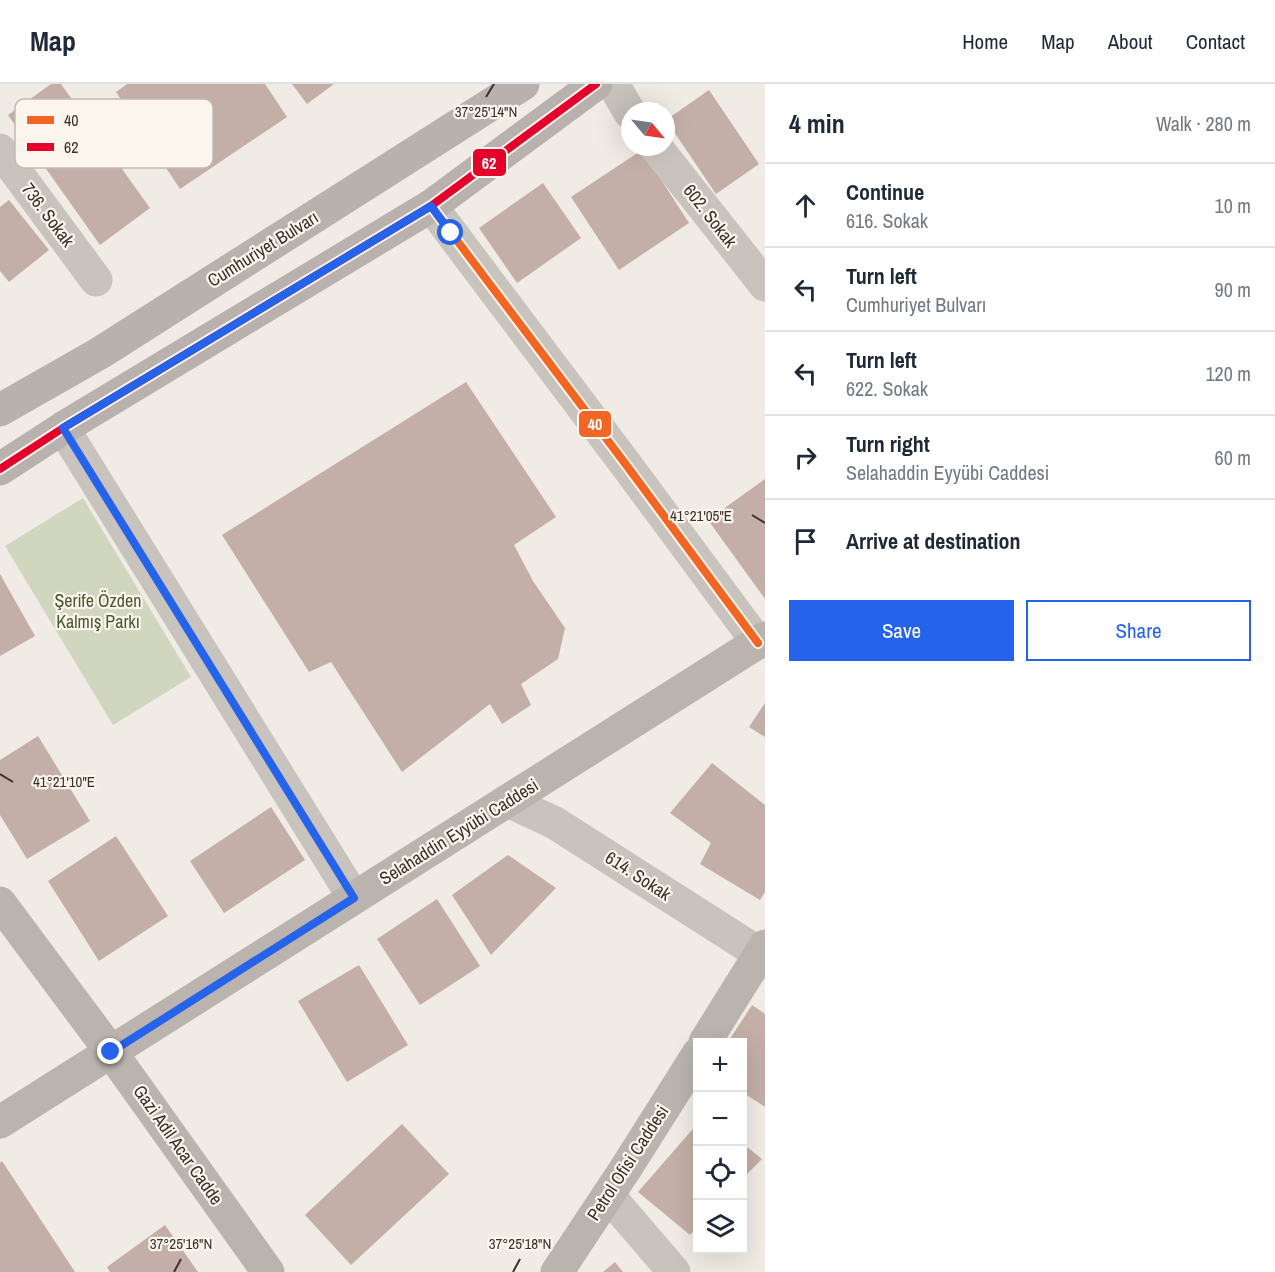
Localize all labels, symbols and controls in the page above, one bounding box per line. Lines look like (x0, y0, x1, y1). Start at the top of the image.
text: Map (30, 22, 76, 60)
text: Home (962, 27, 1008, 56)
text: Map (1041, 27, 1075, 56)
text: About (1108, 27, 1153, 56)
text: Contact (1186, 27, 1245, 56)
legend (15, 99, 213, 168)
text: 37°25'14"N (455, 101, 517, 122)
north arrow (621, 102, 675, 156)
text: 4 min (789, 106, 845, 141)
text: 40 (64, 109, 79, 131)
text: Walk · 280 m (1156, 110, 1251, 137)
text: 62 (64, 136, 79, 158)
line badge: 62 (472, 148, 507, 177)
text: 62 (482, 152, 496, 174)
text: Continue (846, 177, 924, 207)
street label: 736. Sokak (16, 178, 81, 252)
street label: 602. Sokak (678, 179, 743, 253)
icon: ahead (789, 189, 822, 222)
text: 10 m (1215, 192, 1251, 219)
street label: Cumhuriyet Bulvarı (203, 205, 323, 293)
text: 616. Sokak (846, 207, 928, 234)
route start (437, 219, 463, 245)
text: Turn left (846, 261, 917, 291)
icon: left (789, 273, 822, 306)
text: 90 m (1215, 276, 1251, 303)
text: Cumhuriyet Bulvarı (846, 291, 986, 318)
text: Turn left (846, 345, 917, 375)
icon: left (789, 357, 822, 390)
text: 120 m (1205, 360, 1251, 387)
text: 622. Sokak (846, 375, 928, 402)
line badge: 40 (578, 410, 612, 438)
text: 40 (588, 413, 602, 435)
text: Turn right (846, 429, 930, 459)
icon: right (789, 441, 822, 474)
text: 60 m (1215, 444, 1251, 471)
text: Selahaddin Eyyübi Caddesi (846, 459, 1049, 486)
text: 41°21'05"E (670, 505, 732, 526)
icon: arrive (789, 525, 822, 558)
text: Arrive at destination (846, 526, 1020, 556)
park label: Şerife Özden Kalmış Parkı (55, 588, 141, 634)
button: Save (789, 600, 1014, 661)
button: Share (1026, 600, 1251, 661)
text: 41°21'10"E (33, 771, 95, 792)
street label: Selahaddin Eyyübi Caddesi (375, 772, 543, 891)
street label: 614. Sokak (600, 845, 677, 907)
route end (97, 1038, 123, 1064)
map controls (693, 1038, 747, 1254)
button: + (693, 1038, 747, 1092)
street label: Gazi Adil Acar Cadde (128, 1080, 229, 1210)
button: − (693, 1092, 747, 1146)
street label: Petrol Ofisi Caddesi (581, 1100, 674, 1225)
button: locate (693, 1146, 747, 1200)
button: layers (693, 1200, 747, 1254)
text: 37°25'16"N (150, 1233, 212, 1254)
text: 37°25'18"N (489, 1233, 551, 1254)

